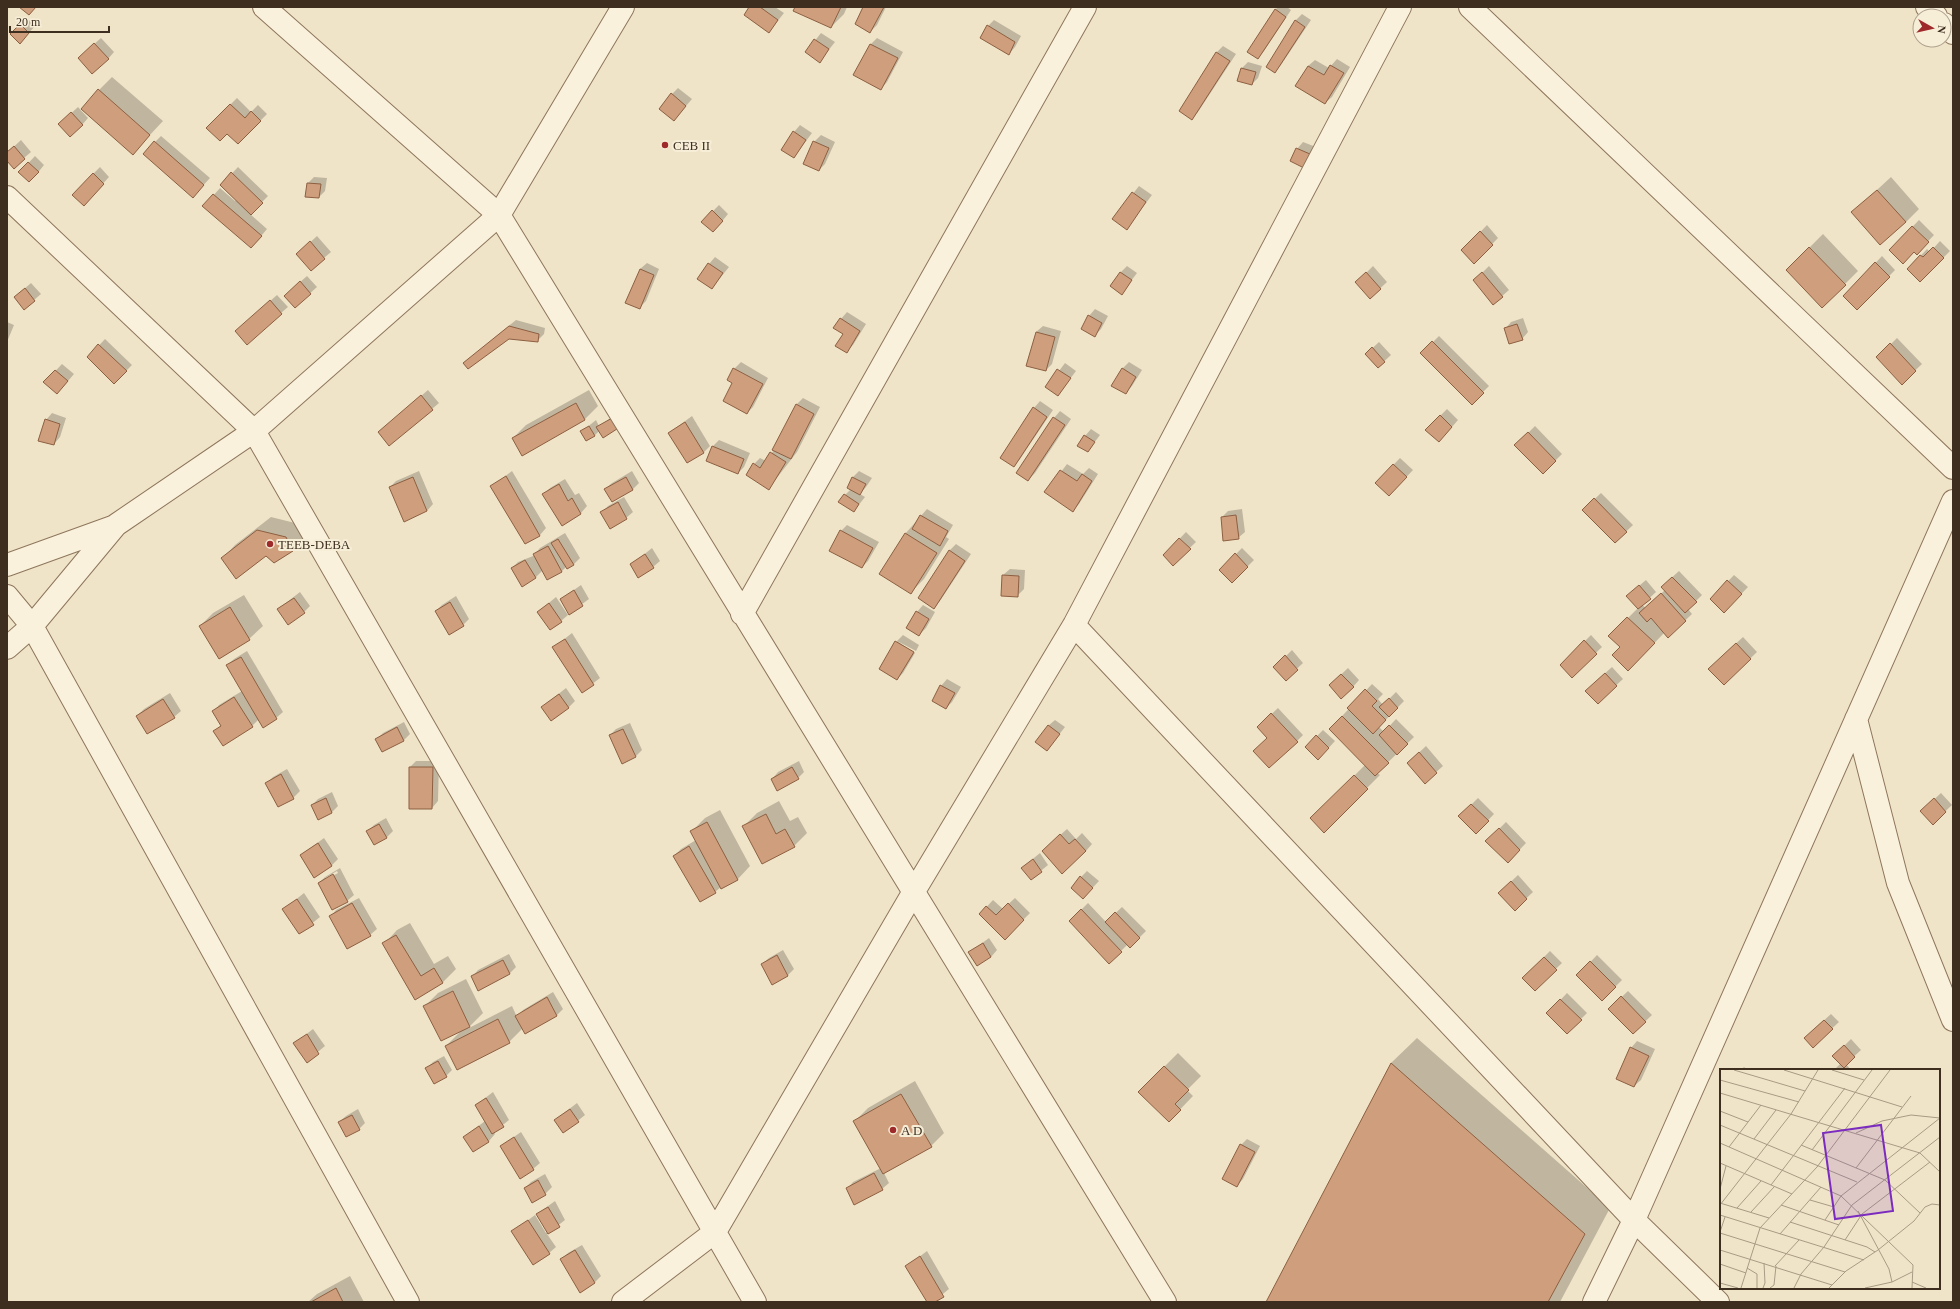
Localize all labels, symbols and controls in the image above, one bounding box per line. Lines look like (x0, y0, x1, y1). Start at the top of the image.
scale bar (10, 8, 109, 34)
north arrow (1912, 8, 1952, 48)
text: 20 m (16, 15, 41, 29)
text: N (1935, 25, 1948, 34)
place label: CEB II (673, 138, 710, 153)
marker: CEB II (660, 140, 670, 150)
place label: TEEB-DEBA (278, 537, 351, 552)
marker: TEEB-DEBA (265, 539, 275, 549)
inset map (1720, 1069, 1940, 1289)
place label: A D (901, 1123, 922, 1138)
marker: A D (888, 1125, 898, 1135)

